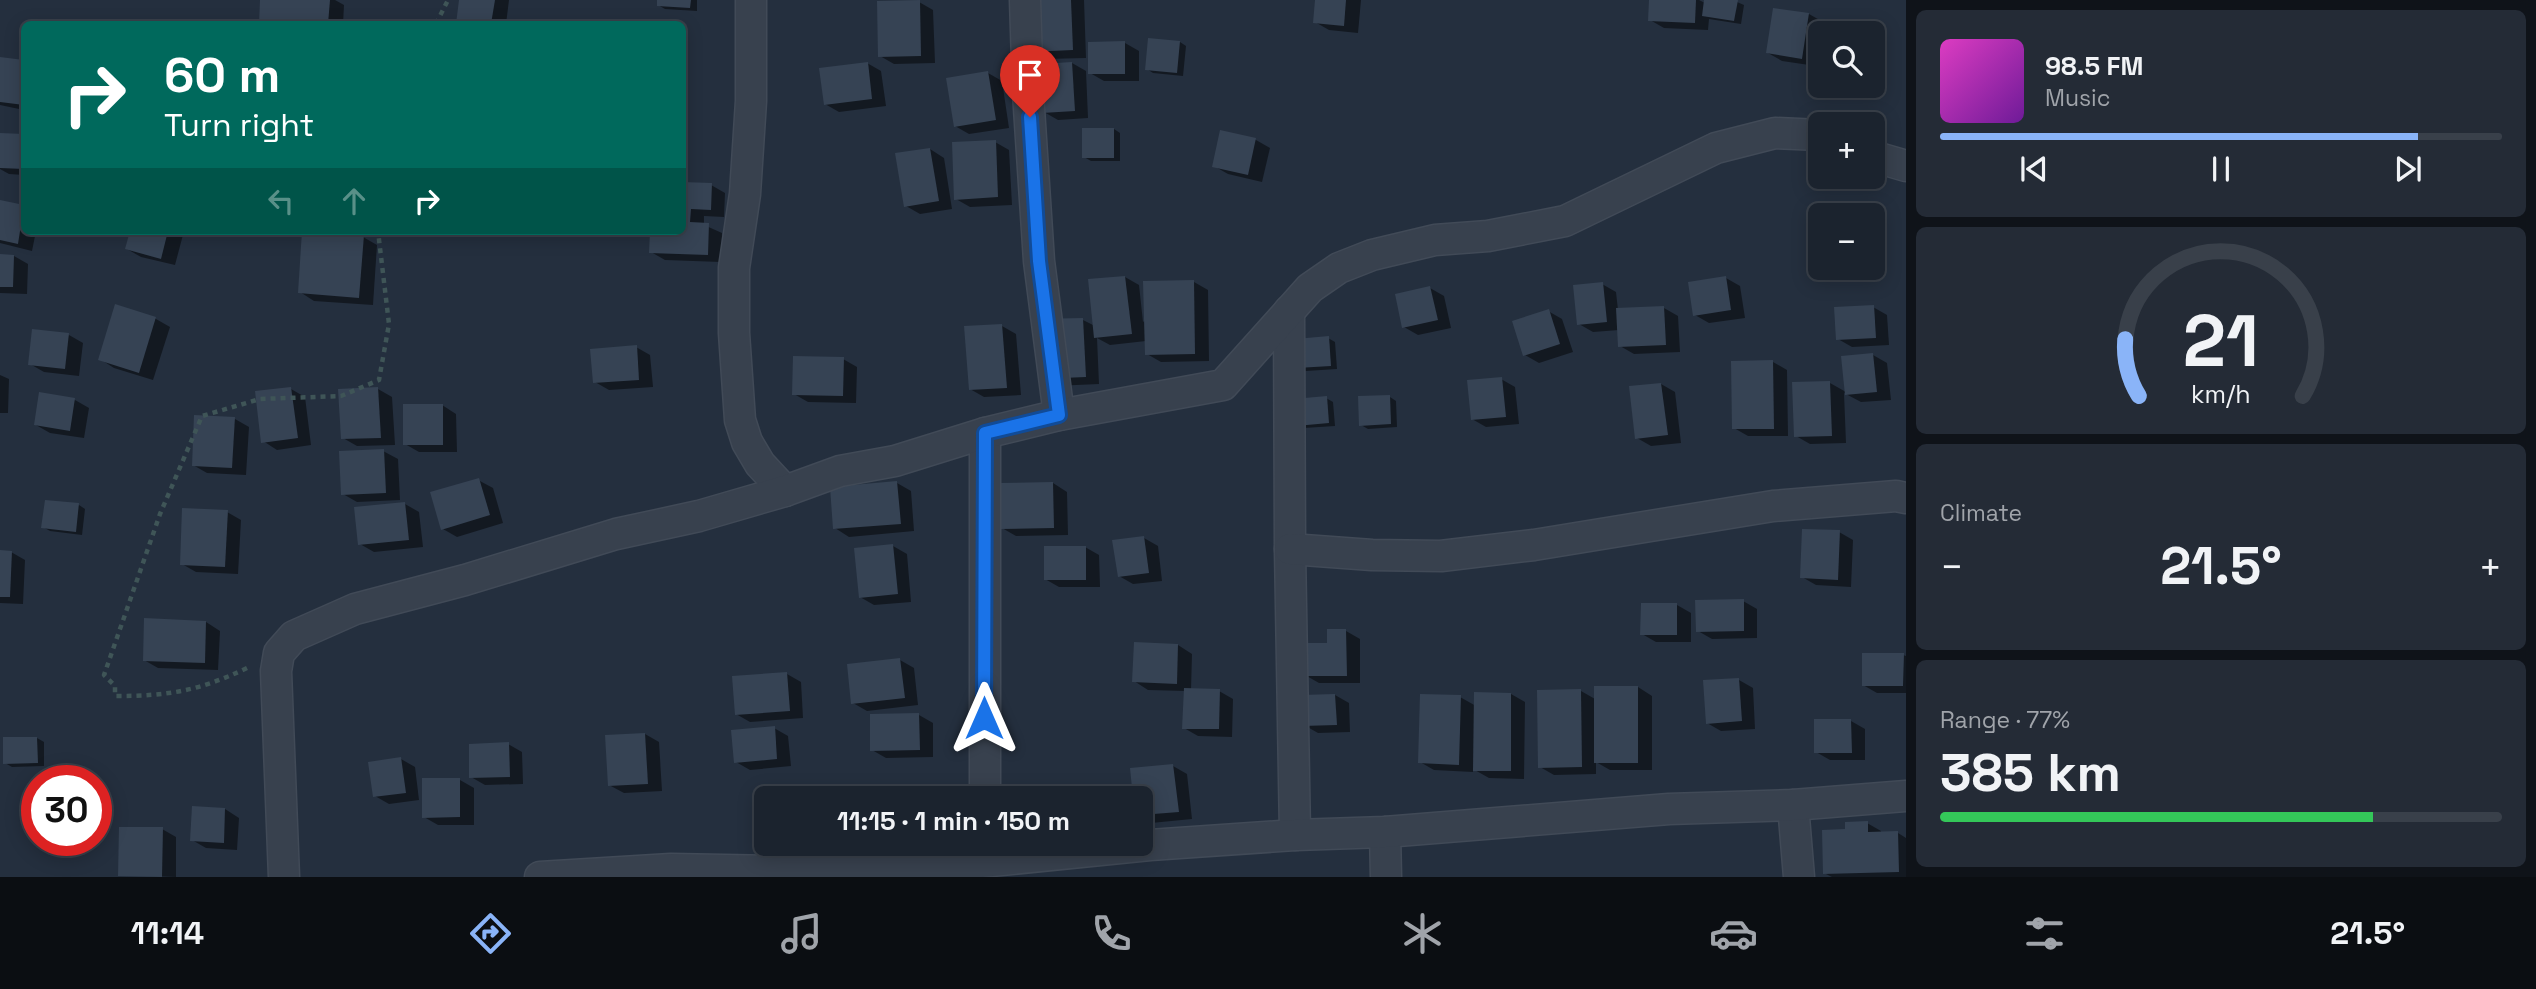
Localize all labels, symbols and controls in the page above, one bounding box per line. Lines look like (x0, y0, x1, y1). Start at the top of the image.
map controls (1808, 21, 1885, 280)
button: search (1808, 21, 1885, 98)
text: 60 m (164, 44, 280, 106)
pin (1000, 45, 1060, 117)
icon: right (49, 49, 140, 140)
text: 98.5 FM (2045, 49, 2143, 83)
icon: arrive (1011, 56, 1049, 94)
text: Music (2045, 83, 2110, 113)
text: Turn right (164, 105, 314, 145)
button: + (1808, 112, 1885, 189)
icon: previous (2015, 150, 2053, 188)
icon: pause (2202, 150, 2240, 188)
icon: next (2389, 150, 2427, 188)
icon: left (262, 182, 300, 220)
icon: ahead (335, 182, 373, 220)
icon: right (408, 182, 446, 220)
button: − (1808, 203, 1885, 280)
text: 21 (2183, 295, 2259, 388)
text: km/h (2191, 378, 2251, 410)
text: Climate (1940, 498, 2022, 528)
text: 21.5° (2160, 533, 2282, 599)
text: − (1940, 543, 1964, 591)
text: + (2478, 543, 2502, 591)
position arrow (947, 681, 1021, 755)
text: Range · 77% (1940, 705, 2070, 735)
text: 385 km (1940, 740, 2121, 806)
speed limit sign: 30 (21, 765, 112, 856)
text: 11:15 · 1 min · 150 m (837, 804, 1070, 838)
icon: directions (466, 909, 515, 958)
icon: music (777, 909, 826, 958)
icon: phone (1087, 909, 1136, 958)
icon: climate (1398, 909, 1447, 958)
icon: car (1709, 909, 1758, 958)
icon: filters (2020, 909, 2069, 958)
text: 11:14 (131, 913, 204, 953)
text: 21.5° (2330, 913, 2405, 953)

